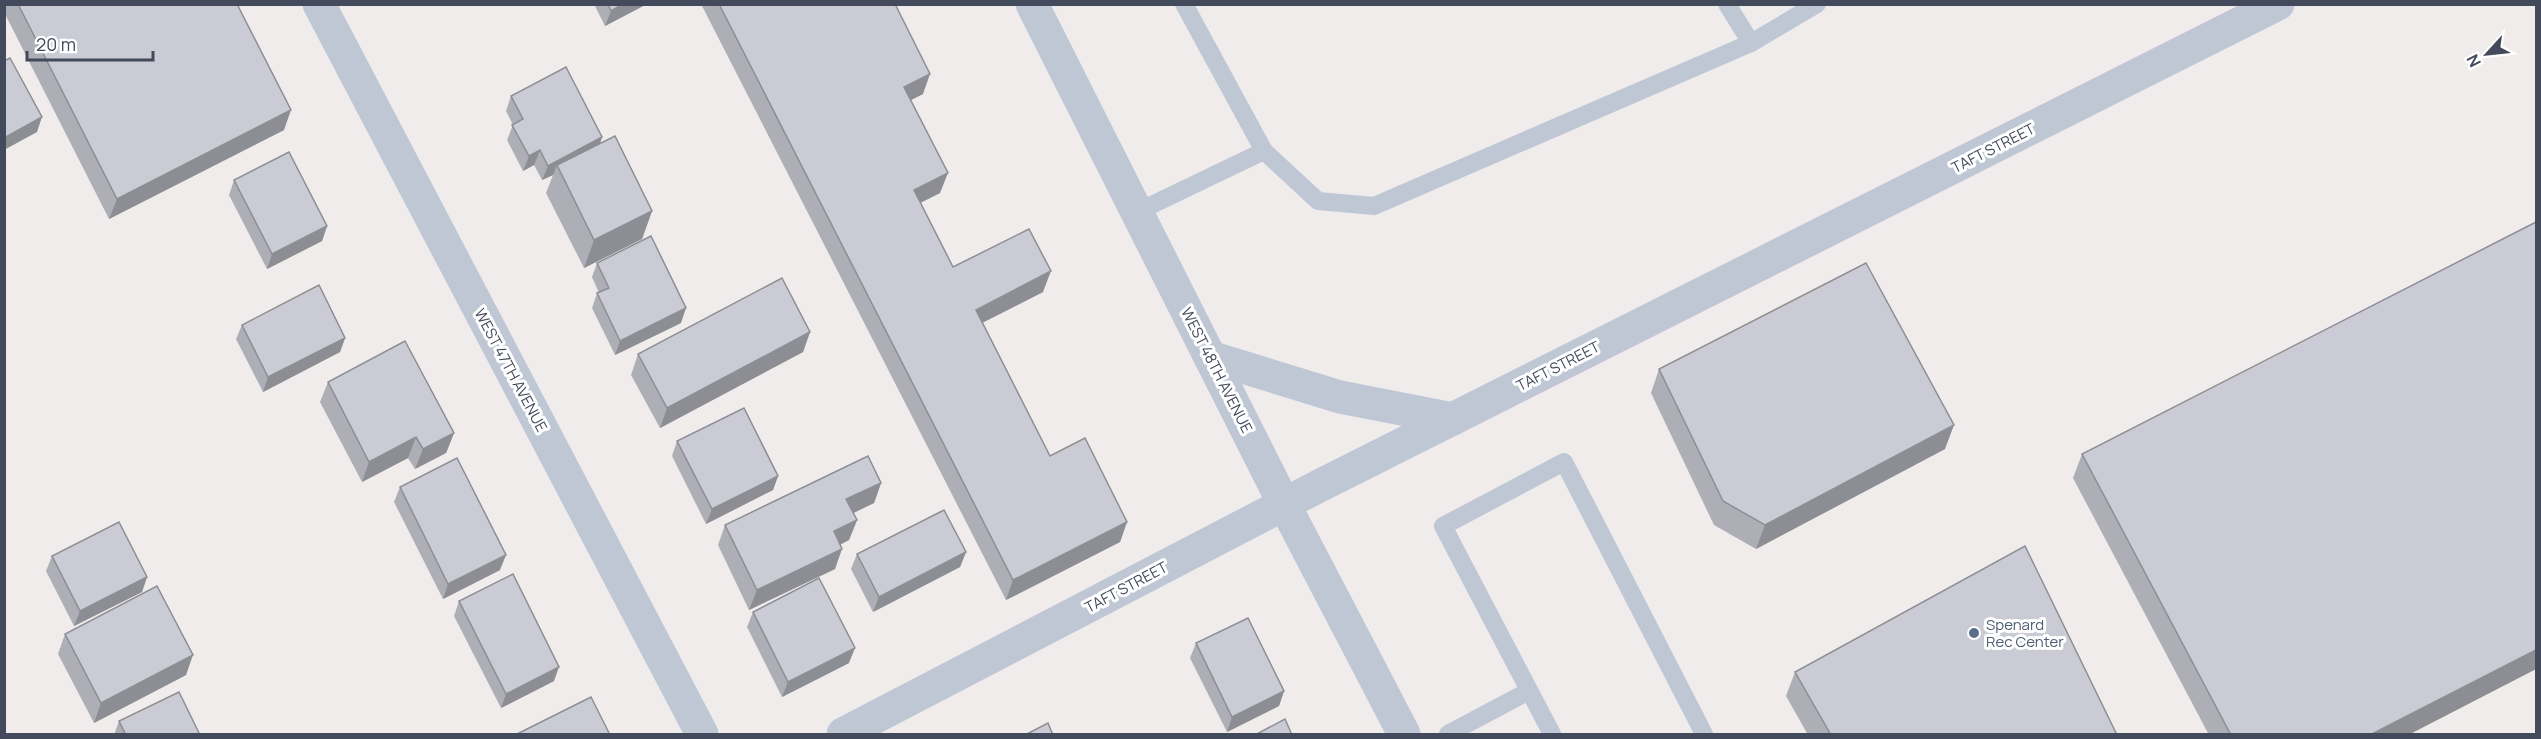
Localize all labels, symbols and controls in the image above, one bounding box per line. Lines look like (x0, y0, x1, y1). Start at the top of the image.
scale bar (27, 24, 153, 62)
north arrow (2457, 24, 2517, 84)
text: 20 m (36, 32, 76, 56)
text: N (2461, 51, 2486, 71)
street label: TAFT STREET (1948, 118, 2038, 178)
street label: WEST 48TH AVENUE (1176, 304, 1258, 436)
street label: WEST 47TH AVENUE (470, 305, 552, 435)
street label: TAFT STREET (1513, 336, 1603, 396)
street label: TAFT STREET (1081, 556, 1171, 618)
place label: Spenard Rec Center (1986, 614, 2064, 652)
marker: Spenard Rec Center (1967, 626, 1981, 640)

